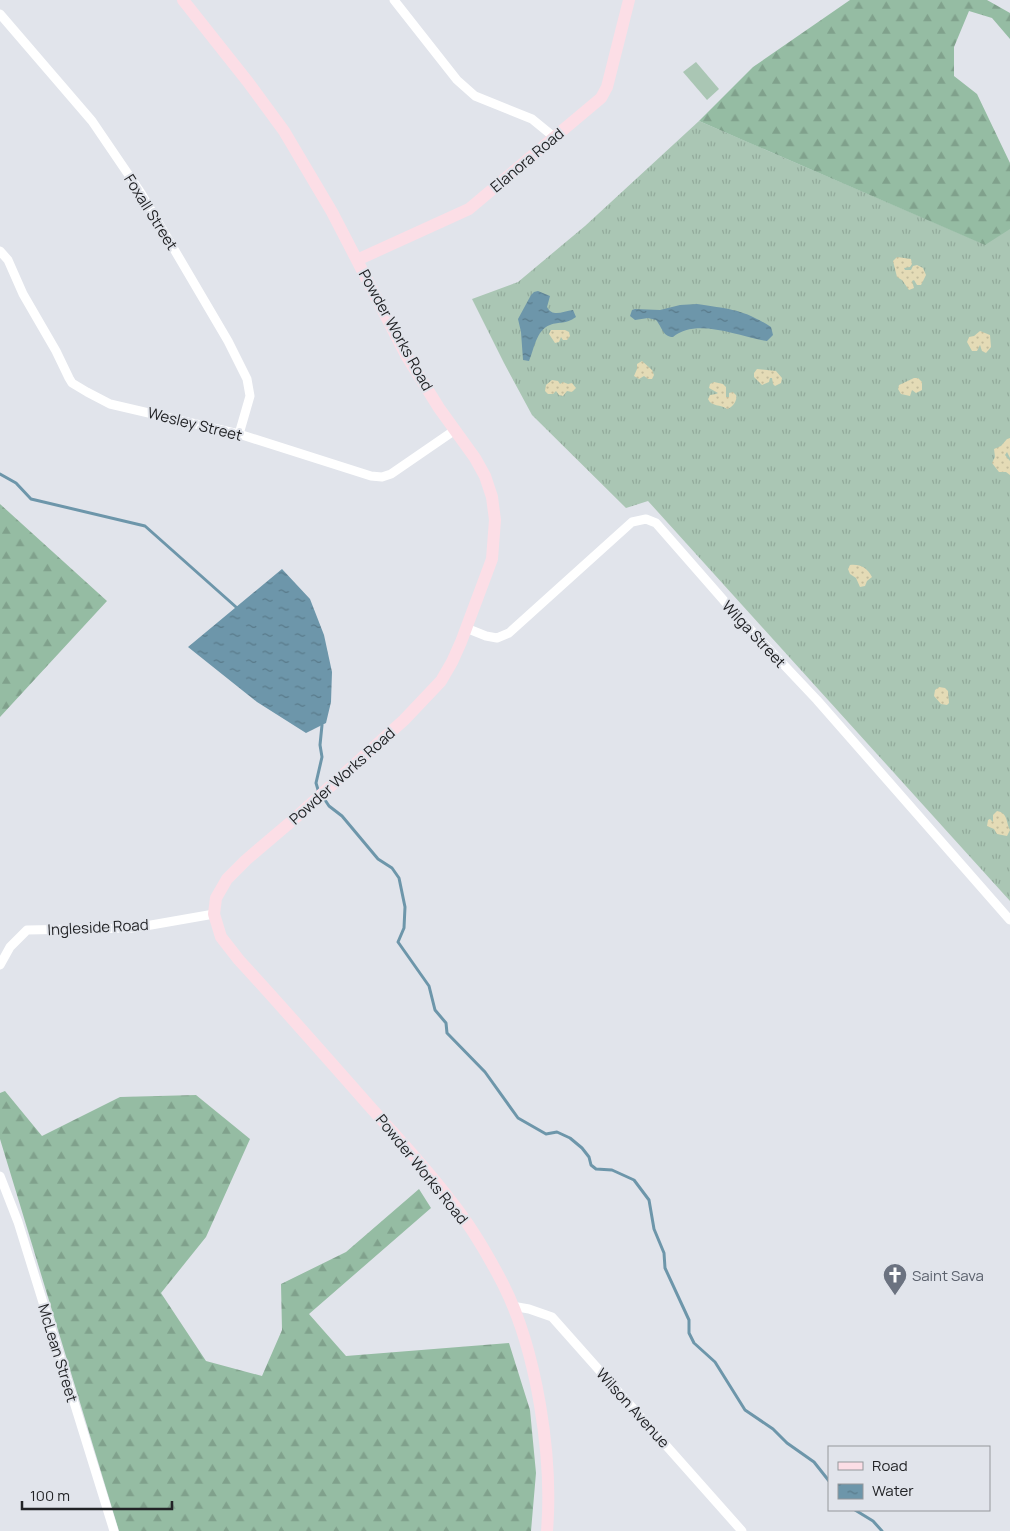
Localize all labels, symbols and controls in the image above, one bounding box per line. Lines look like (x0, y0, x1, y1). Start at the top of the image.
street label: Elanora Road (486, 123, 568, 197)
street label: Foxall Street (119, 170, 183, 254)
street label: Powder Works Road (354, 265, 438, 395)
street label: Wesley Street (145, 402, 245, 446)
street label: Wilga Street (717, 596, 791, 672)
street label: Powder Works Road (284, 723, 400, 829)
street label: Ingleside Road (47, 914, 149, 940)
street label: Powder Works Road (371, 1110, 473, 1228)
church icon: Saint Sava (882, 1262, 908, 1296)
place label: Saint Sava (912, 1265, 984, 1286)
street label: McLean Street (33, 1301, 83, 1405)
street label: Wilson Avenue (591, 1364, 675, 1453)
legend (828, 1446, 990, 1511)
text: Road (872, 1455, 908, 1476)
scale bar (22, 1478, 172, 1510)
text: Water (872, 1480, 914, 1501)
text: 100 m (30, 1485, 70, 1506)

